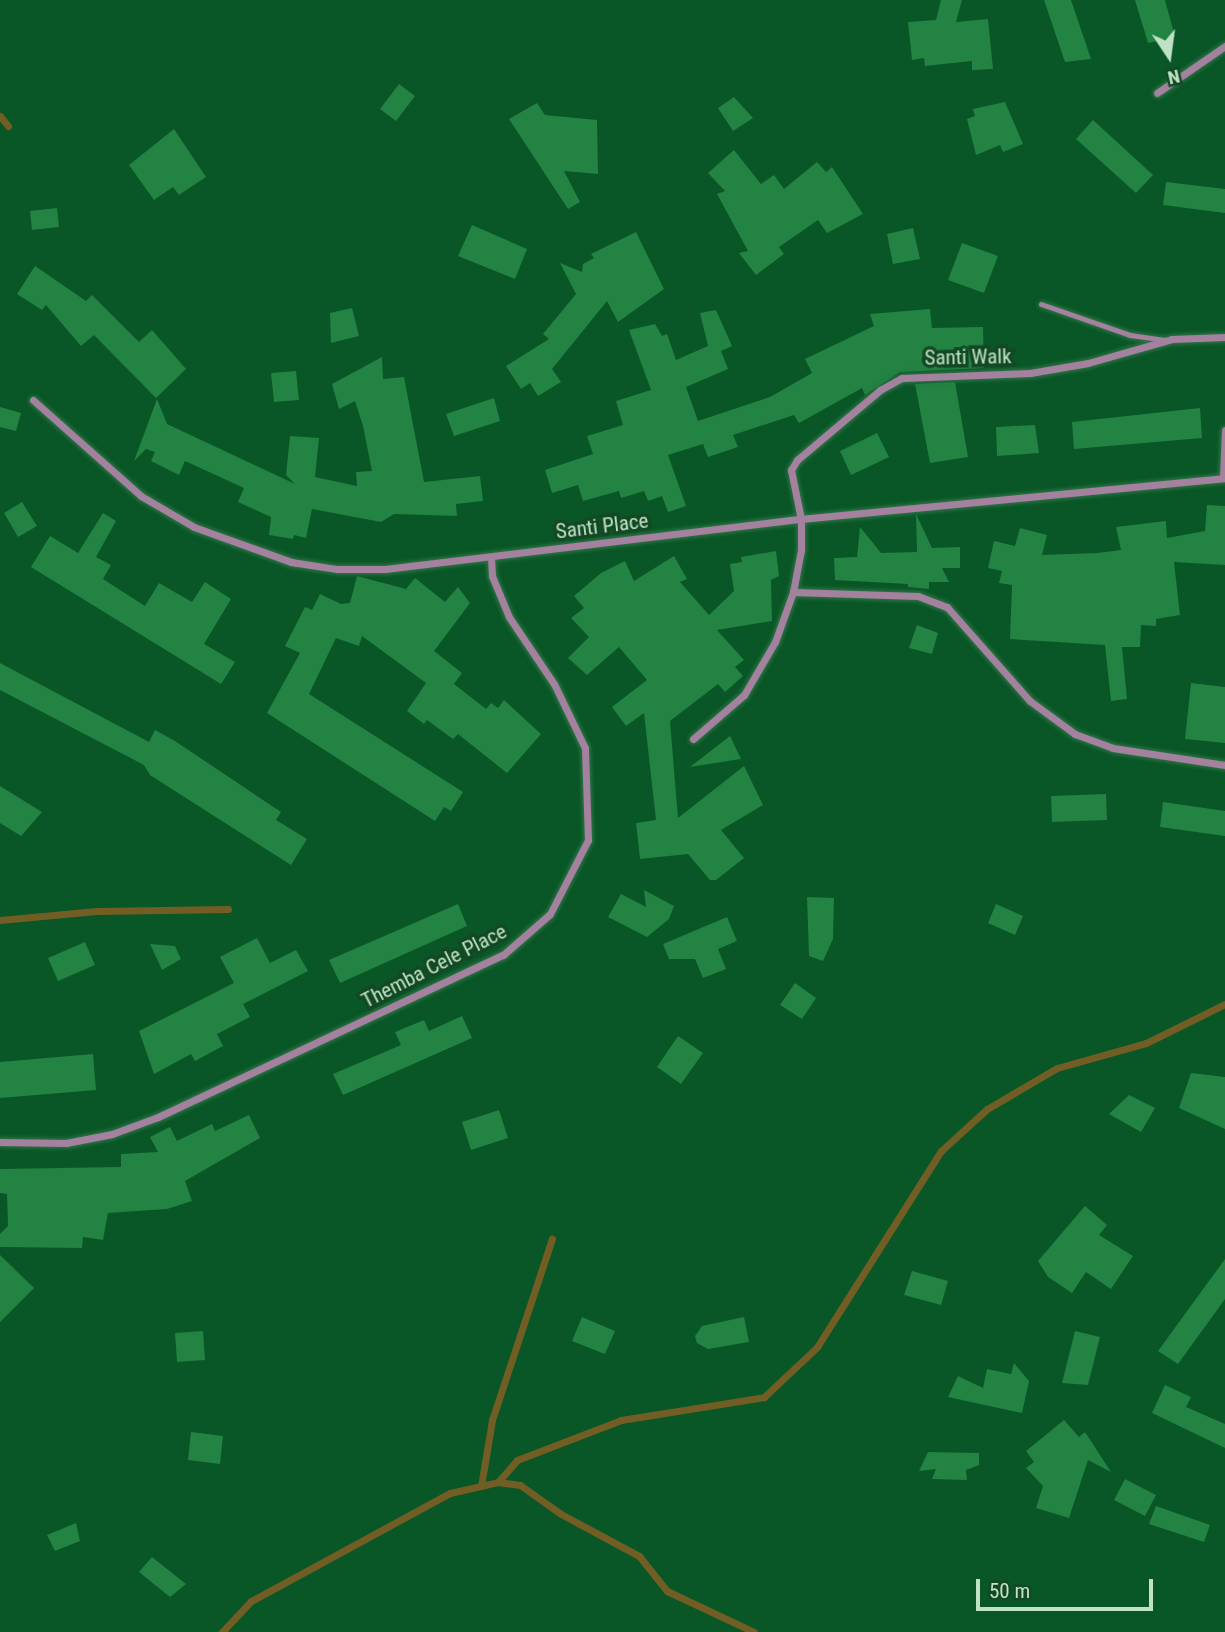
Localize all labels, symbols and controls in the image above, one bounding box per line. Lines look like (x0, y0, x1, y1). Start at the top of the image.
north arrow (1134, 21, 1204, 91)
text: N (1166, 64, 1182, 89)
street label: Santi Walk (924, 344, 1012, 370)
street label: Santi Place (554, 508, 650, 544)
street label: Themba Cele Place (357, 919, 511, 1013)
scale bar (980, 1566, 1157, 1610)
text: 50 m (989, 1579, 1030, 1603)

